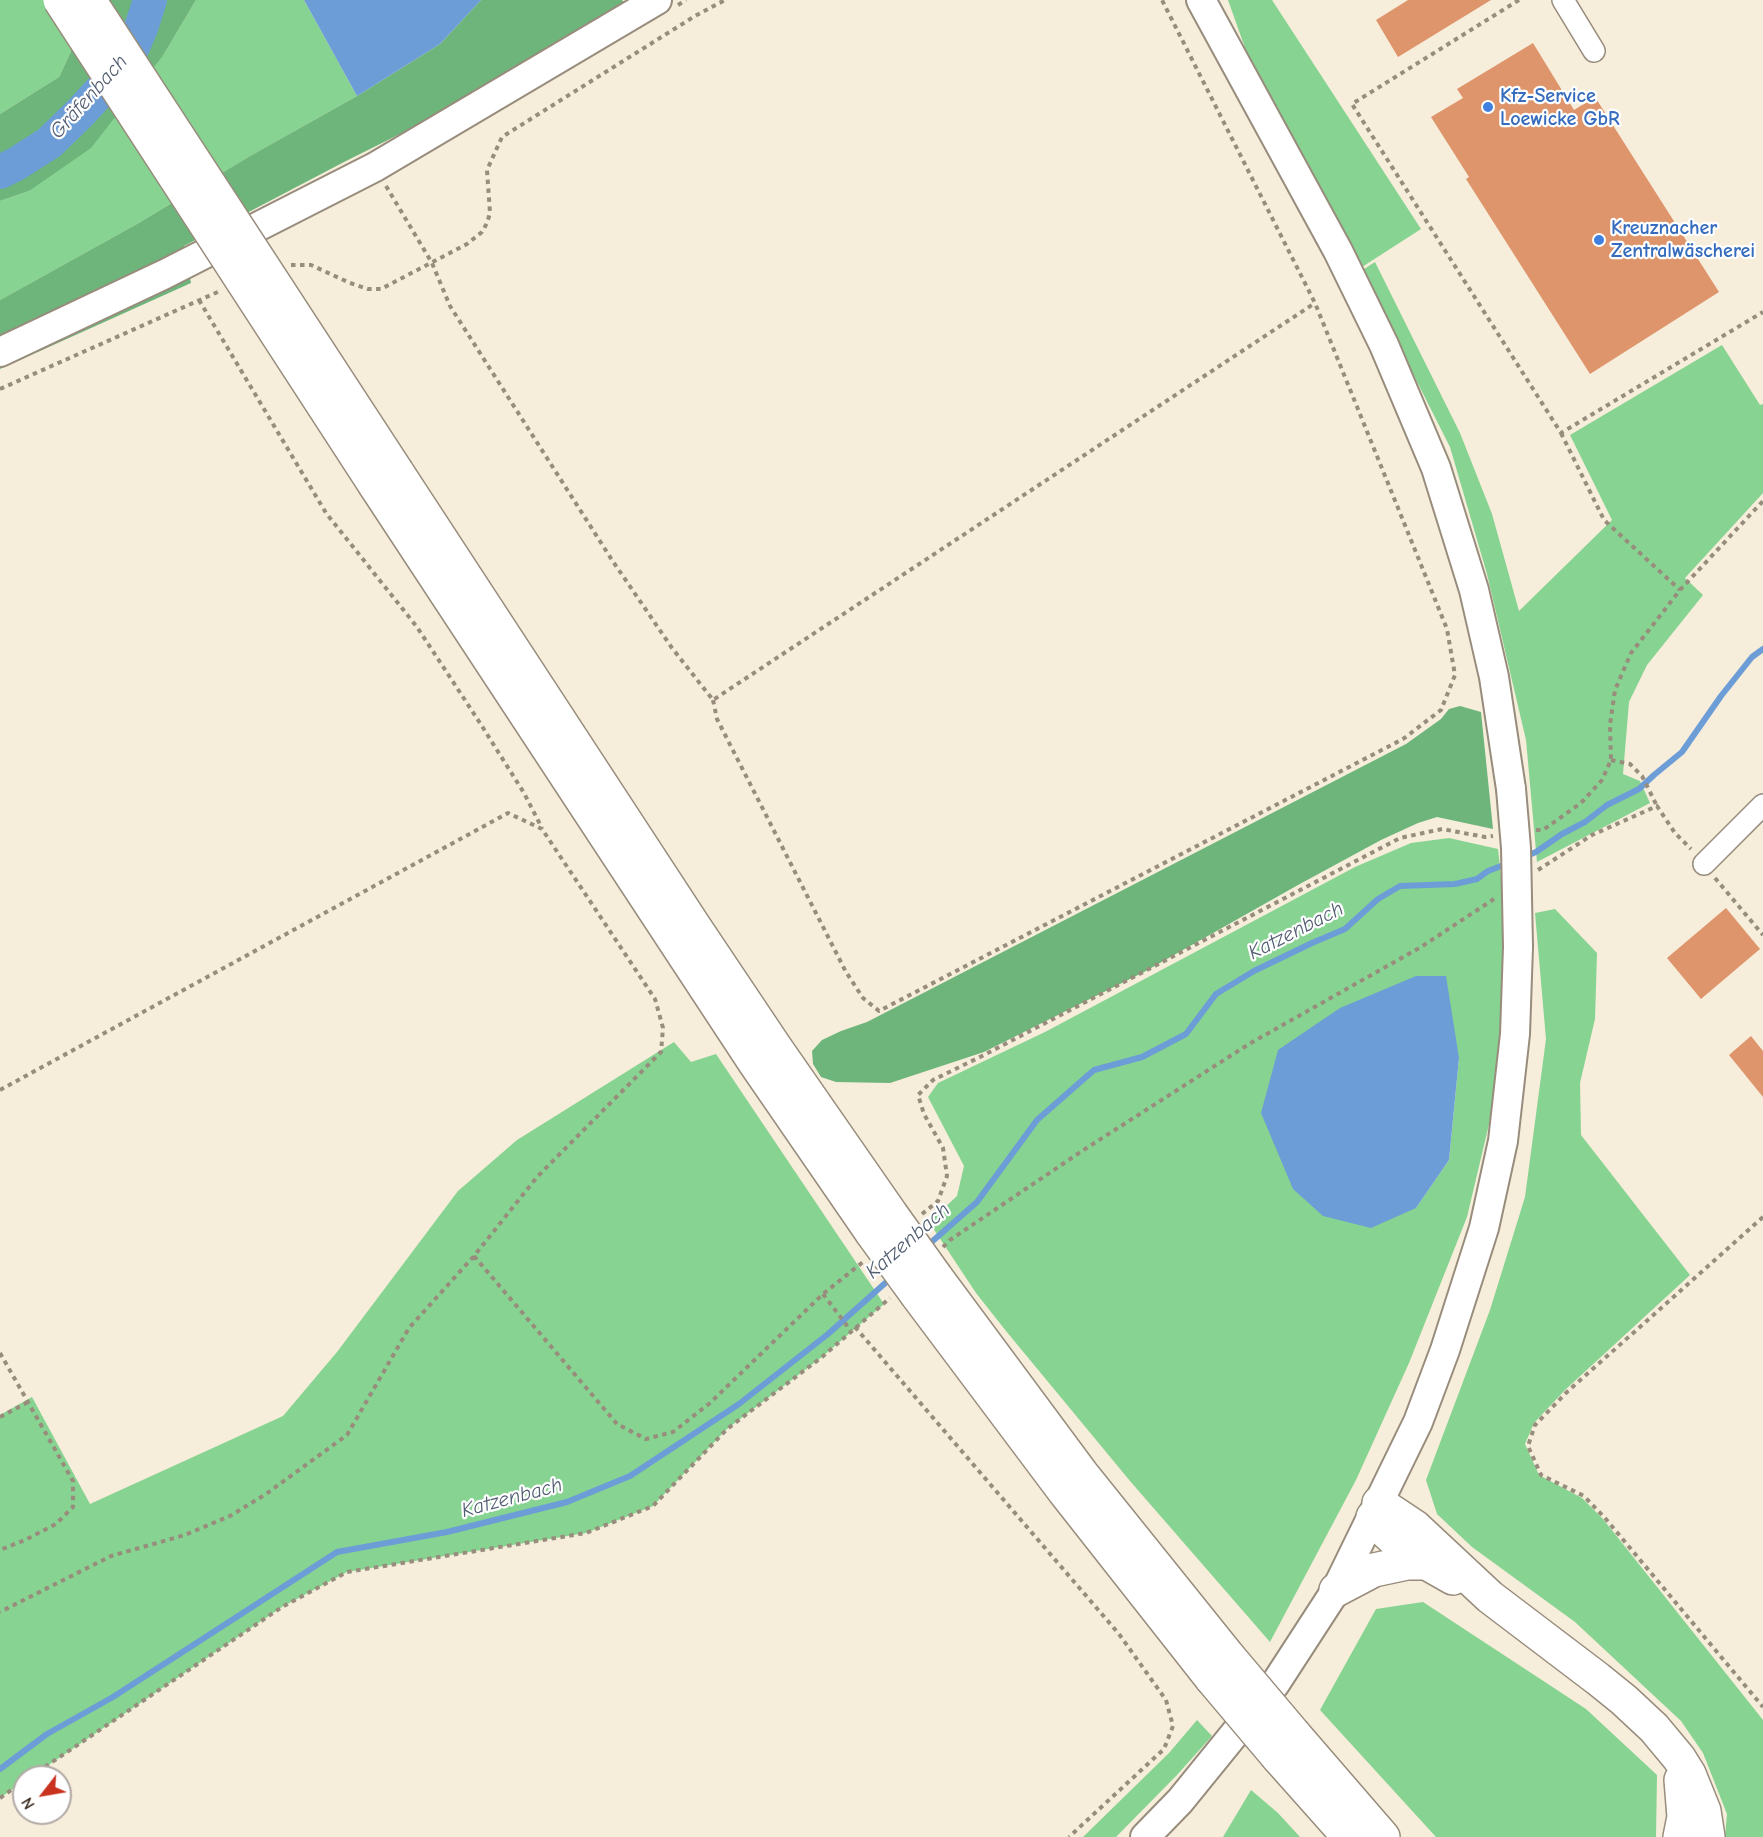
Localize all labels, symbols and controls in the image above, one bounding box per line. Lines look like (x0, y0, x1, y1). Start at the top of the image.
water label: Gräfenbach (45, 50, 133, 144)
place label: Kfz-Service Loewicke GbR (1500, 84, 1620, 131)
marker: Kfz-Service Loewicke GbR (1481, 100, 1495, 114)
place label: Kreuznacher Zentralwäscherei (1611, 216, 1755, 263)
marker: Kreuznacher Zentralwäscherei (1592, 233, 1606, 247)
water label: Katzenbach (1244, 896, 1348, 966)
water label: Katzenbach (861, 1198, 955, 1284)
water label: Katzenbach (459, 1472, 565, 1524)
north arrow (12, 1765, 72, 1825)
text: N (18, 1794, 39, 1812)

